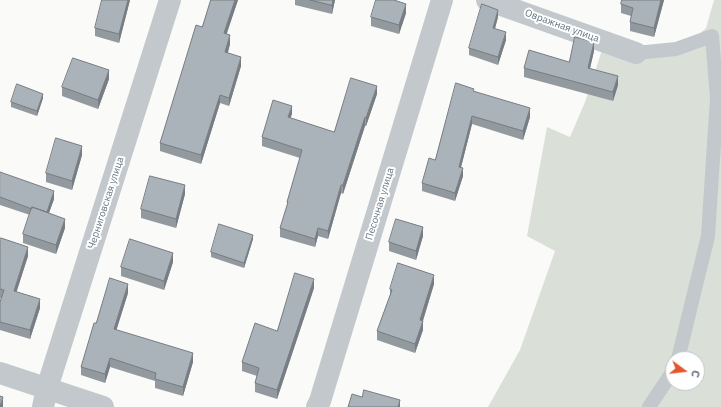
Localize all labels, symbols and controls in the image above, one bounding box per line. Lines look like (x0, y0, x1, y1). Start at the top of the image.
street label: Овражная улица (523, 7, 601, 45)
street label: Черниговская улица (85, 155, 127, 251)
street label: Песочная улица (363, 166, 397, 242)
north arrow (665, 351, 705, 391)
text: С (688, 369, 703, 379)

